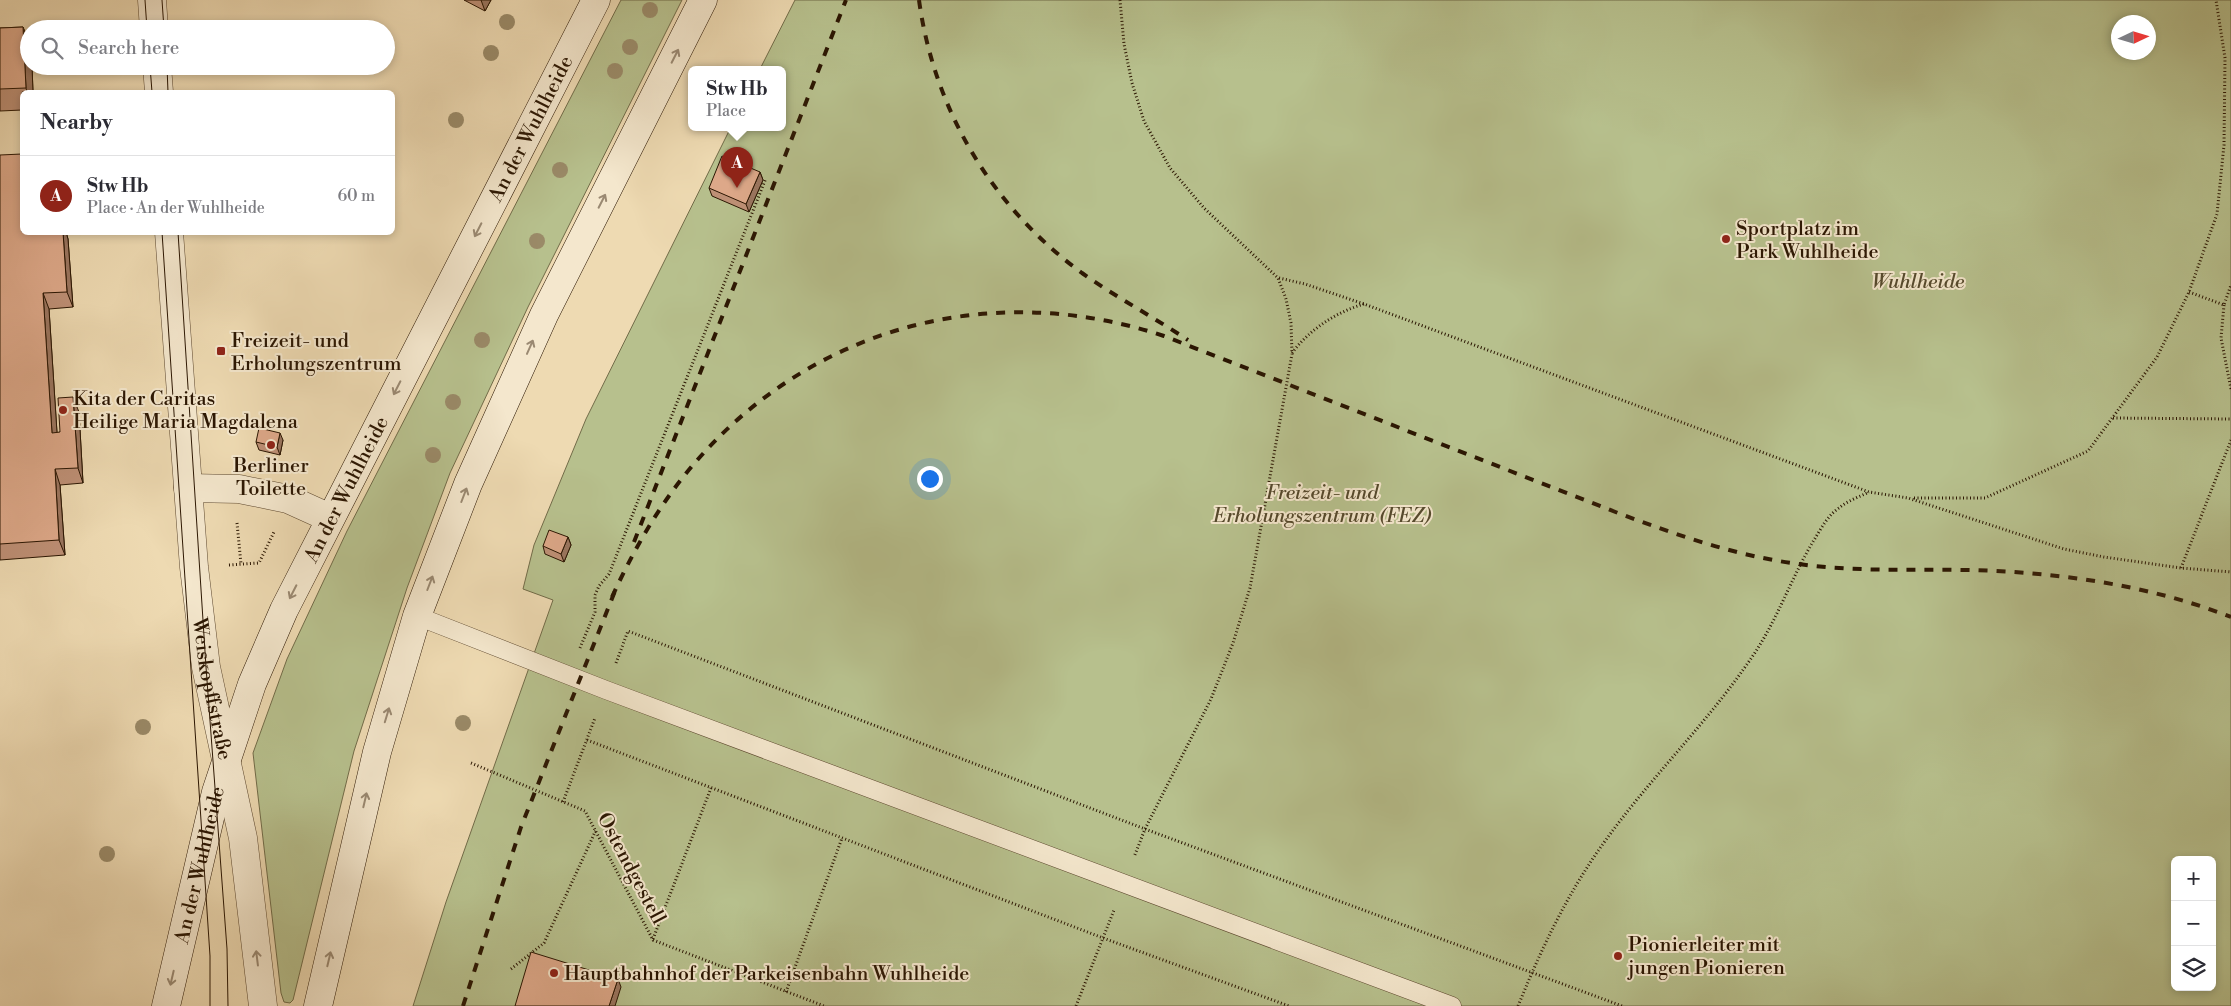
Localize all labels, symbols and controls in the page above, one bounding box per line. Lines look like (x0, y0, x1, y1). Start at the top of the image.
north arrow (2111, 15, 2156, 60)
search box (20, 20, 395, 75)
icon: search (38, 34, 66, 62)
text: Search here (78, 36, 179, 60)
one-way arrow (671, 49, 680, 64)
street label: An der Wuhlheide (483, 52, 579, 207)
popup (688, 66, 786, 131)
text: Stw Hb (706, 77, 768, 101)
text: Place (706, 101, 746, 121)
text: Nearby (40, 110, 113, 136)
pin: A (721, 147, 753, 188)
text: Stw Hb (87, 174, 149, 198)
text: A (50, 186, 62, 206)
text: 60 m (337, 186, 375, 206)
one-way arrow (598, 194, 607, 209)
text: Place · An der Wuhlheide (87, 198, 265, 218)
place label: Sportplatz im Park Wuhlheide (1736, 217, 1879, 265)
one-way arrow (473, 222, 482, 237)
marker: Sportplatz im Park Wuhlheide (1720, 233, 1732, 245)
park label: Wuhlheide (1872, 270, 1965, 295)
place label: Freizeit- und Erholungszentrum (231, 329, 402, 377)
one-way arrow (525, 339, 535, 354)
marker: Freizeit- und Erholungszentrum (215, 345, 227, 357)
one-way arrow (392, 380, 401, 395)
place label: Kita der Caritas Heilige Maria Magdalena (73, 387, 299, 435)
marker: Kita der Caritas Heilige Maria Magdalena (57, 404, 69, 416)
street label: An der Wuhlheide (299, 412, 395, 568)
marker: Berliner Toilette (265, 439, 277, 451)
place label: Berliner Toilette (232, 454, 309, 502)
your location (917, 466, 943, 492)
park label: Freizeit- und Erholungszentrum (FEZ) (1212, 481, 1432, 529)
one-way arrow (460, 488, 469, 503)
one-way arrow (426, 576, 435, 591)
one-way arrow (287, 585, 297, 600)
street label: Weiskopffstraße (186, 615, 237, 762)
one-way arrow (383, 708, 393, 724)
street label: An der Wuhlheide (170, 783, 231, 947)
one-way arrow (361, 793, 370, 809)
street label: Ostendgestell (591, 809, 671, 929)
map controls (2171, 856, 2216, 991)
button: + (2171, 856, 2216, 901)
button: − (2171, 901, 2216, 946)
place label: Pionierleiter mit jungen Pionieren (1627, 933, 1785, 981)
button: layers (2171, 946, 2216, 991)
one-way arrow (252, 950, 262, 966)
marker: Pionierleiter mit jungen Pionieren (1612, 950, 1624, 962)
one-way arrow (325, 951, 334, 967)
place label: Hauptbahnhof der Parkeisenbahn Wuhlheide (564, 962, 969, 987)
marker: Hauptbahnhof der Parkeisenbahn Wuhlheide (548, 967, 560, 979)
one-way arrow (167, 969, 176, 985)

